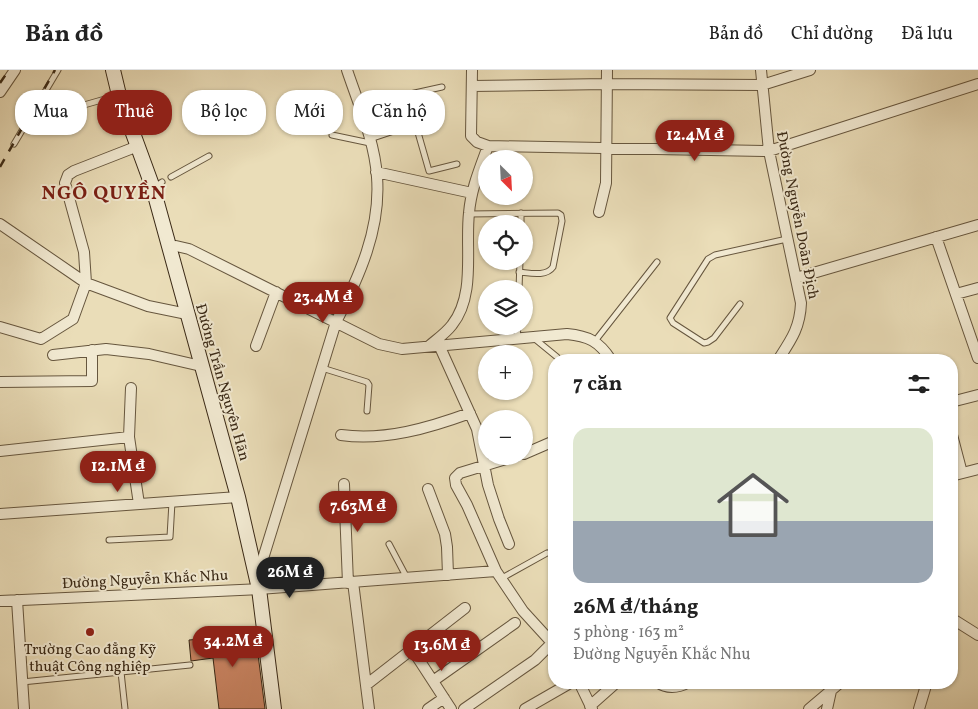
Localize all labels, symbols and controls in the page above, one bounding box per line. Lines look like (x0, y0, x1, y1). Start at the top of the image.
text: Bản đồ (25, 18, 103, 52)
text: Bản đồ (709, 22, 763, 47)
text: Chỉ đường (791, 22, 873, 47)
text: Đã lưu (901, 22, 953, 47)
chip: Mua (15, 90, 87, 135)
chip: Thuê (97, 90, 172, 135)
chip: Bộ lọc (182, 90, 266, 135)
chip: Mới (276, 90, 343, 135)
chip: Căn hộ (353, 90, 445, 135)
pin: 12.4M ₫ (649, 119, 741, 162)
text: 12.4M ₫ (666, 125, 724, 147)
street label: Đường Nguyễn Doãn Địch (770, 130, 823, 301)
north arrow (478, 150, 532, 205)
map controls (478, 150, 533, 465)
district label: NGÔ QUYỀN (41, 180, 167, 208)
button: locate (478, 215, 533, 270)
button: layers (478, 280, 533, 335)
pin: 23.4M ₫ (277, 282, 369, 324)
text: 23.4M ₫ (294, 287, 352, 309)
street label: Đường Trần Nguyên Hãn (189, 301, 254, 464)
button: + (478, 345, 533, 400)
text: 7 căn (573, 370, 622, 399)
icon: filters (905, 370, 933, 398)
button: − (478, 410, 533, 465)
pin: 12.1M ₫ (72, 450, 164, 493)
text: 12.1M ₫ (91, 456, 145, 478)
icon: home (708, 460, 798, 550)
pin: 7.63M ₫ (312, 490, 404, 533)
text: 7.63M ₫ (330, 496, 386, 518)
pin: 26M ₫ (255, 556, 325, 599)
text: 26M ₫ (267, 562, 313, 584)
street label: Đường Nguyễn Khắc Nhu (61, 566, 229, 595)
text: 26M ₫/tháng (573, 593, 699, 622)
text: 5 phòng · 163 m² (573, 622, 684, 644)
marker: Trường Cao đẳng Kỹ thuật Công nghiệp (84, 626, 96, 638)
pin: 34.2M ₫ (187, 626, 279, 668)
pin: 13.6M ₫ (396, 630, 488, 672)
text: 34.2M ₫ (203, 631, 263, 653)
text: 13.6M ₫ (414, 635, 470, 657)
place label: Trường Cao đẳng Kỹ thuật Công nghiệp (24, 640, 156, 678)
text: Đường Nguyễn Khắc Nhu (573, 644, 751, 666)

